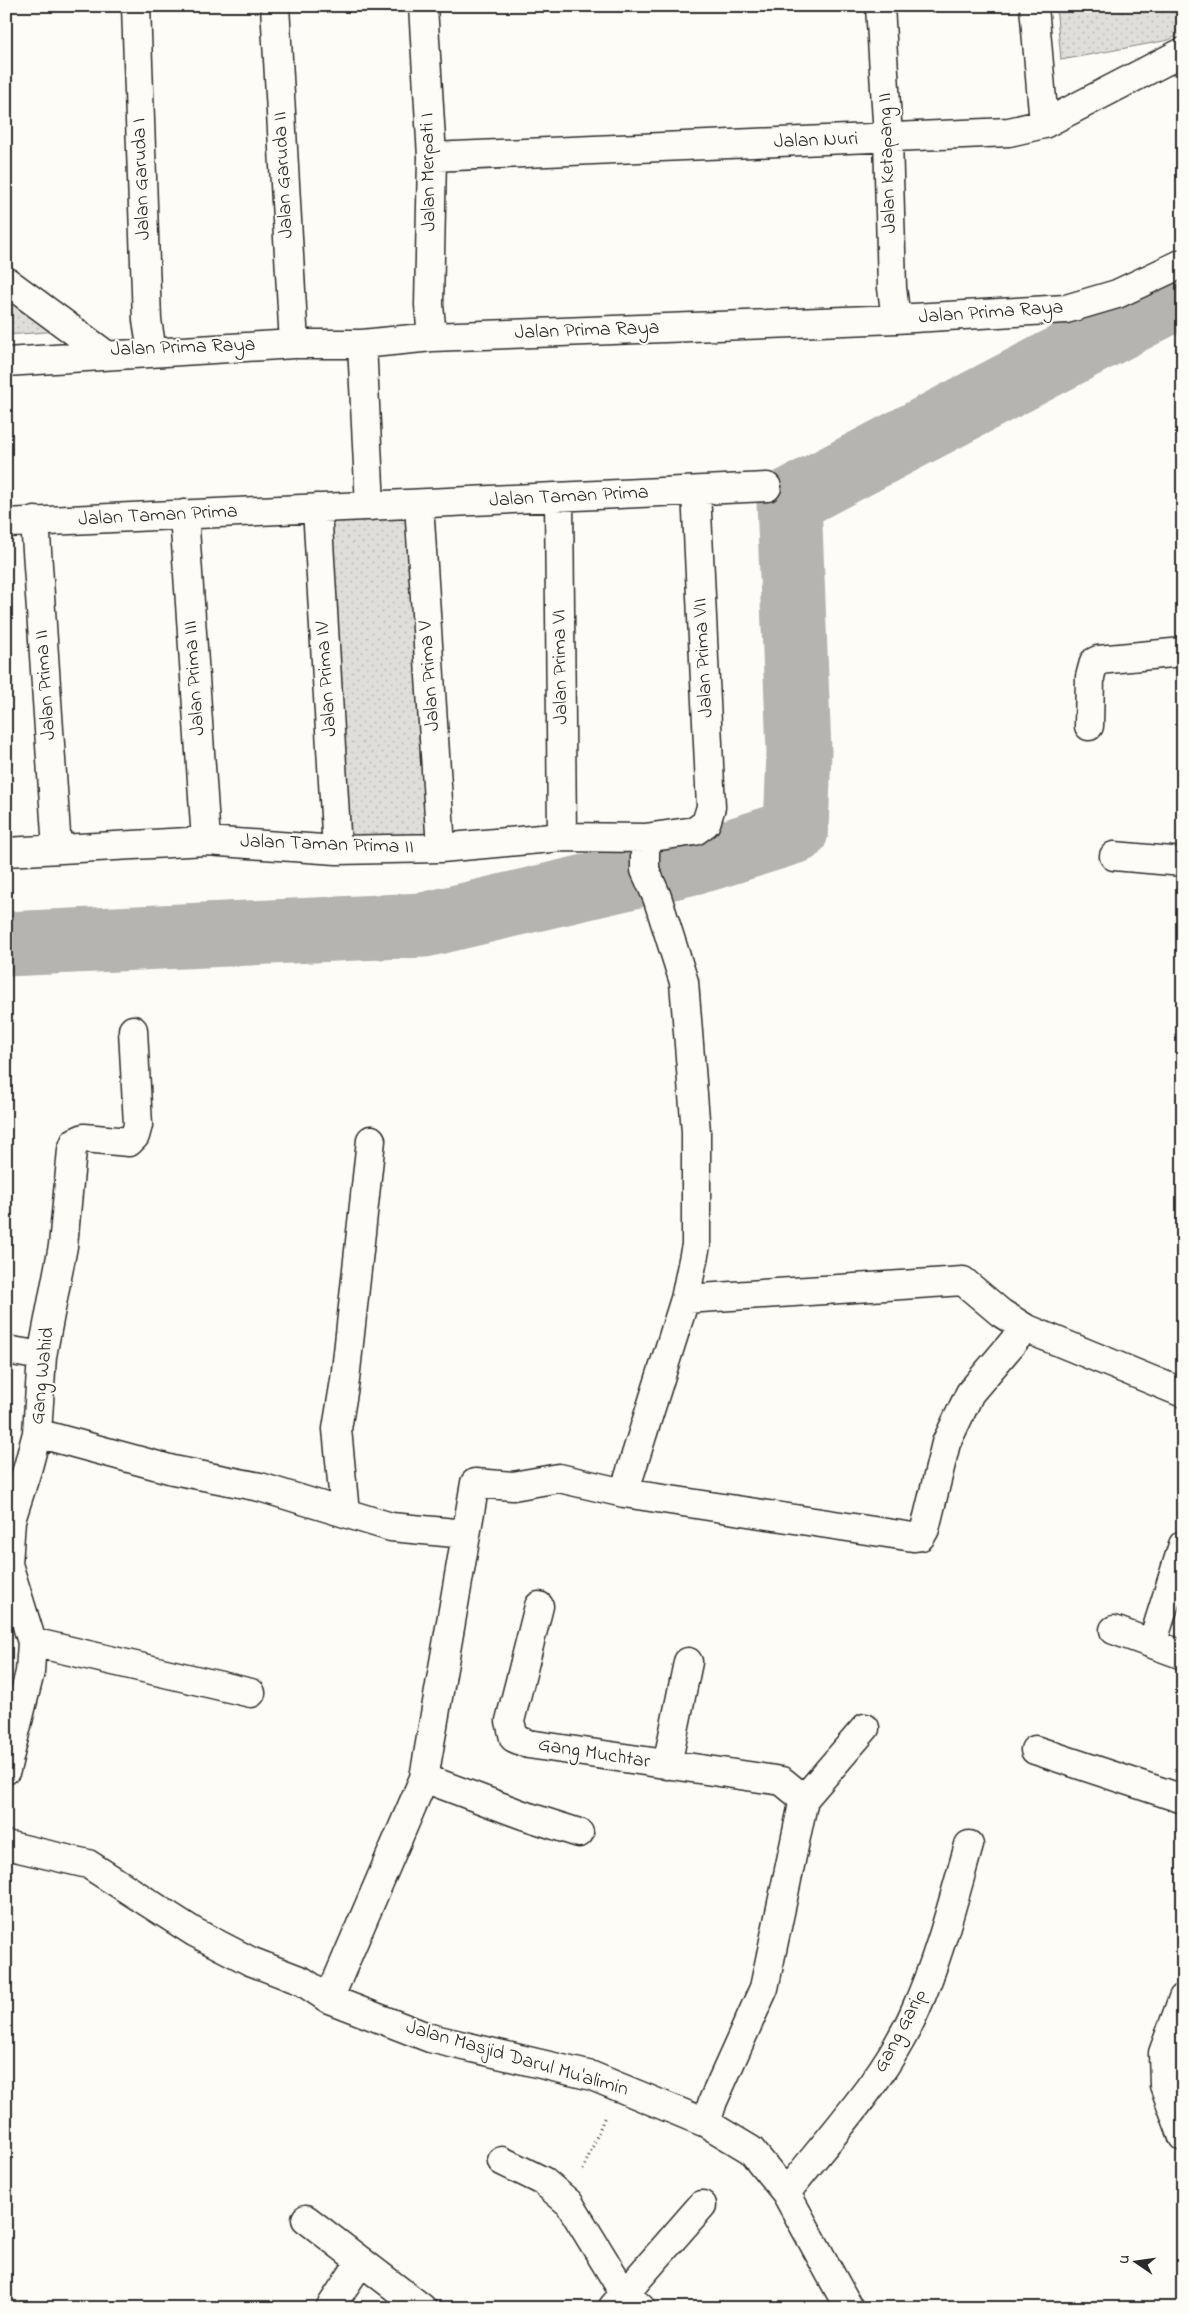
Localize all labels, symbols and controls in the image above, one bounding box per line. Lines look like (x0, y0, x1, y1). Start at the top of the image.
street label: Jalan Ketapang II (871, 92, 906, 234)
street label: Jalan Garuda II (266, 111, 302, 239)
street label: Jalan Merpati I (413, 112, 445, 232)
street label: Jalan Garuda I (125, 117, 159, 241)
street label: Jalan Nuri (773, 125, 859, 157)
street label: Jalan Prima Raya (918, 293, 1064, 333)
street label: Jalan Prima Raya (514, 314, 660, 348)
street label: Jalan Prima Raya (110, 331, 256, 365)
street label: Jalan Taman Prima (489, 478, 649, 516)
street label: Jalan Taman Prima (78, 497, 238, 535)
street label: Jalan Prima VII (686, 597, 722, 719)
street label: Jalan Prima VI (545, 609, 577, 725)
street label: Jalan Prima V (412, 619, 448, 732)
street label: Jalan Prima III (177, 620, 213, 736)
street label: Jalan Prima IV (308, 620, 345, 737)
street label: Jalan Prima II (28, 629, 64, 741)
street label: Jalan Taman Prima II (240, 827, 414, 863)
street label: Gang Wahid (23, 1326, 64, 1426)
street label: Gang Muchtar (536, 1731, 653, 1778)
street label: Gang Garip (867, 1984, 936, 2079)
street label: Jalan Masjid Darul Mu'alimin (402, 2013, 632, 2105)
north arrow (1112, 2236, 1162, 2286)
text: U (1114, 2253, 1136, 2266)

